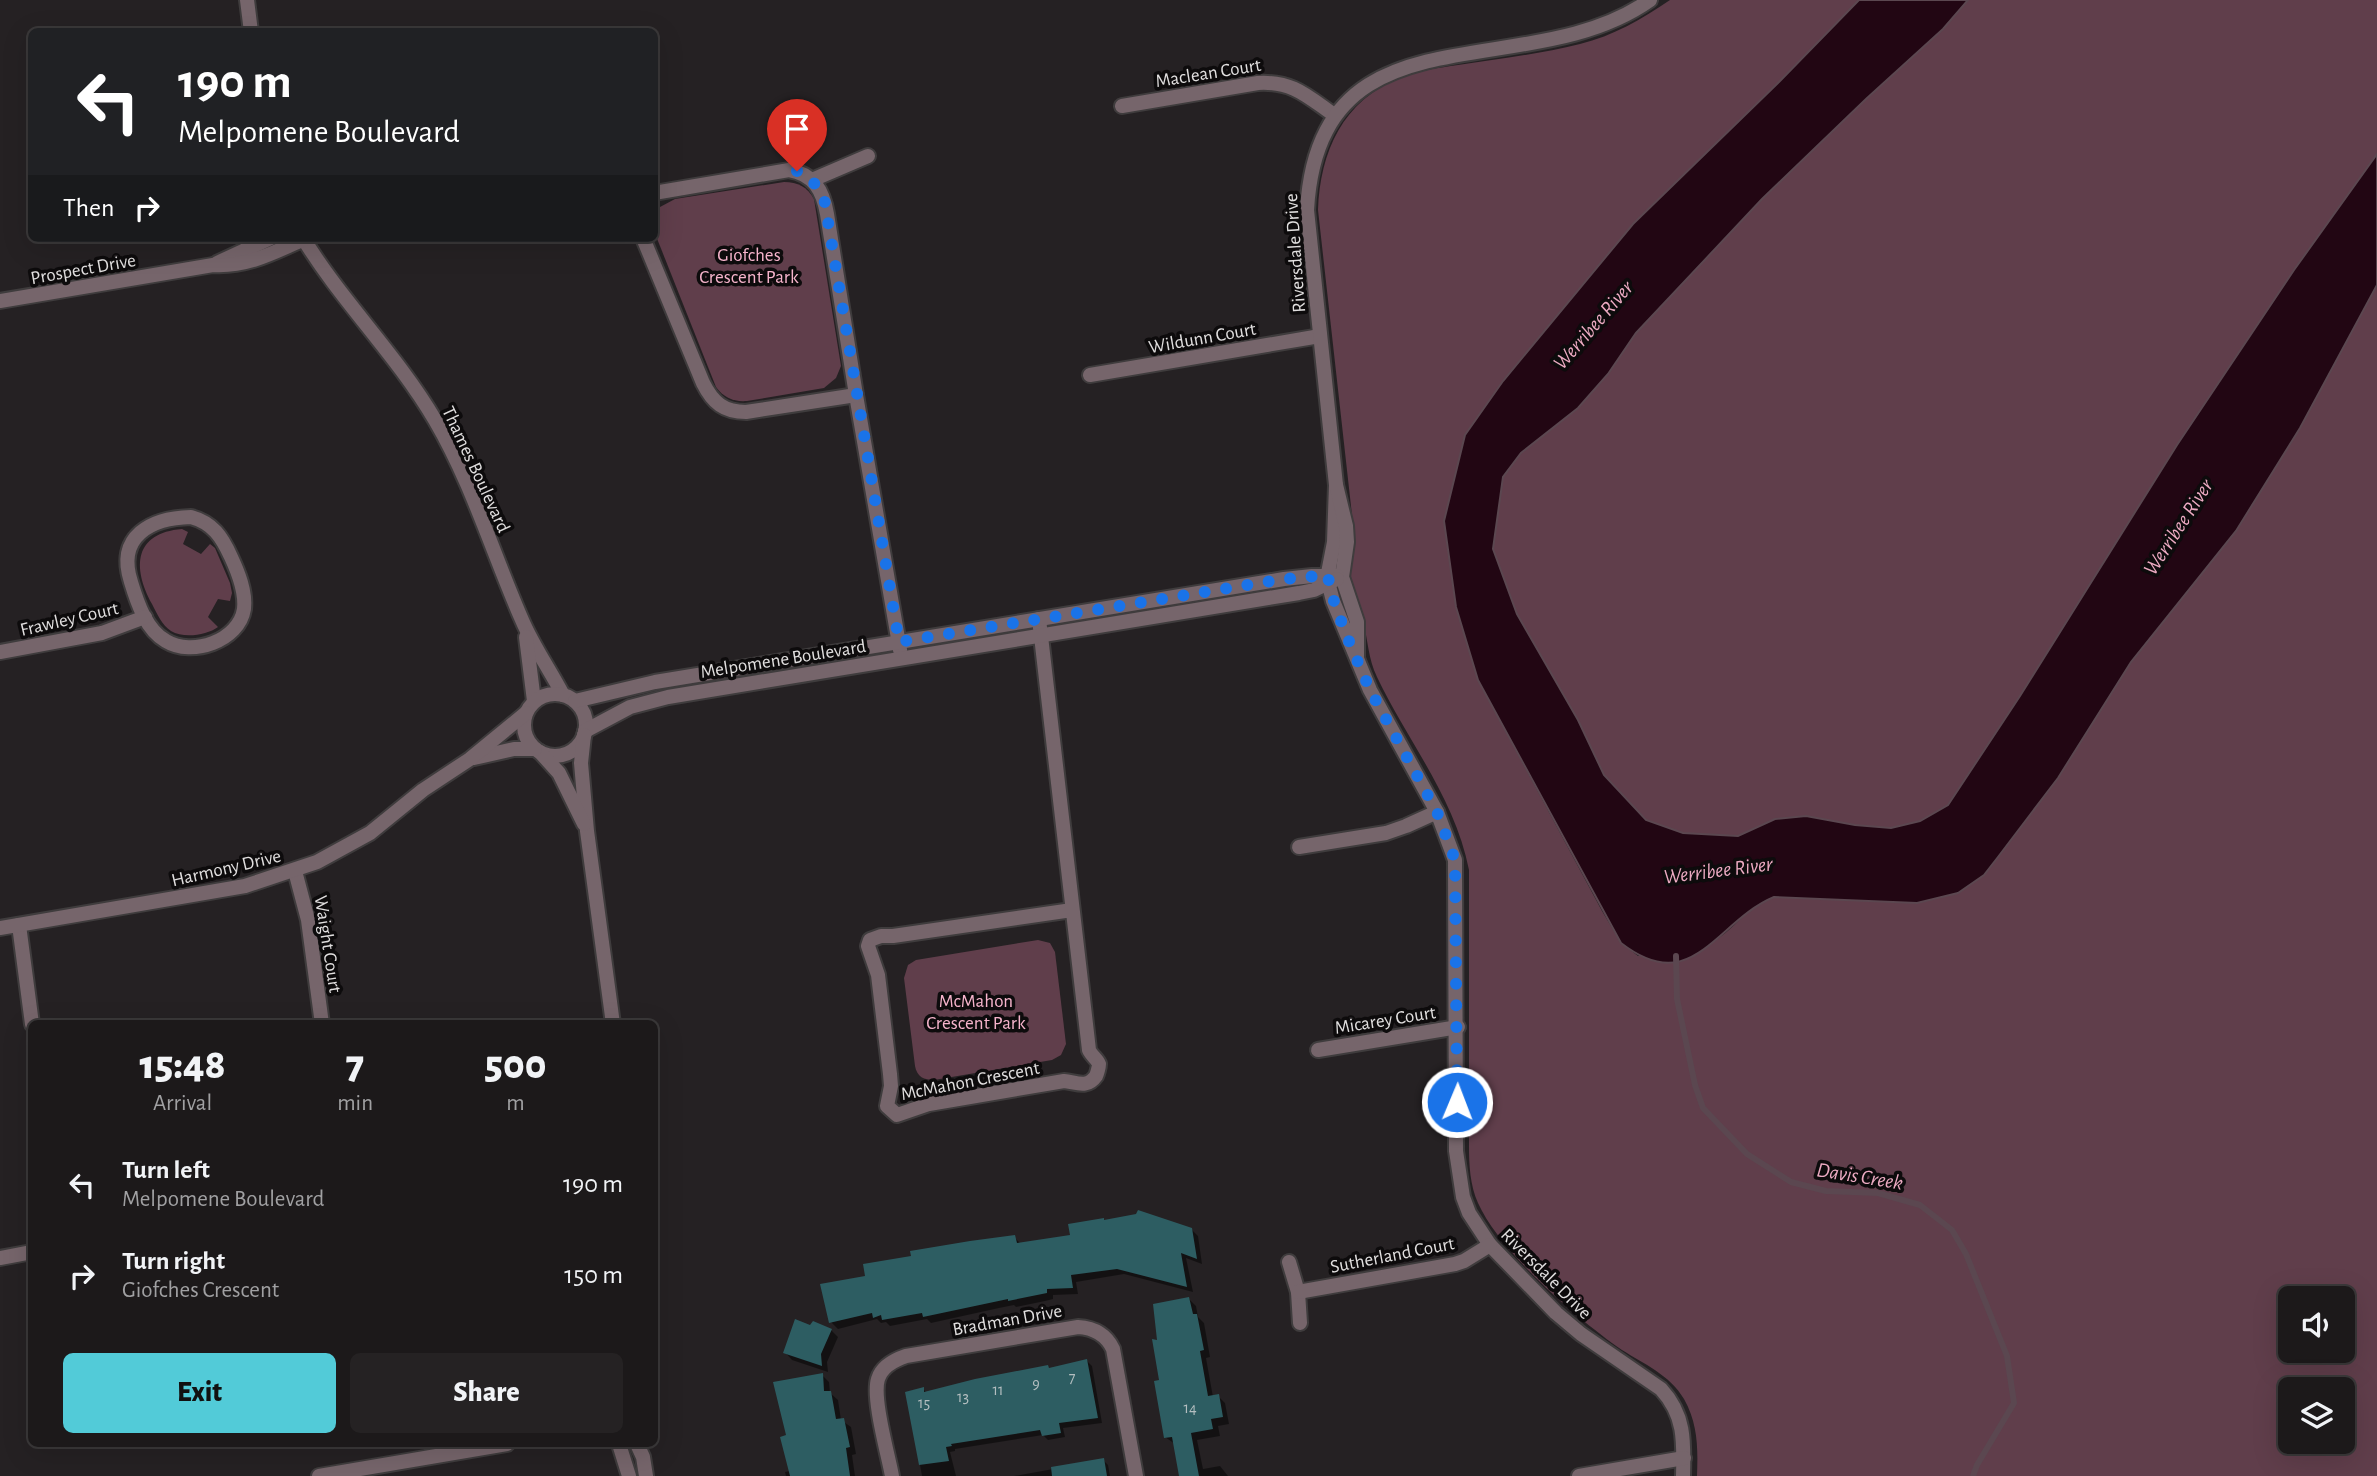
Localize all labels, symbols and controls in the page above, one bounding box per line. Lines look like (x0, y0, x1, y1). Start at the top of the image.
icon: left (63, 56, 154, 147)
street label: Maclean Court (1154, 56, 1262, 91)
text: 190 m (178, 58, 292, 107)
pin (767, 99, 827, 171)
icon: arrive (778, 110, 816, 148)
text: Melpomene Boulevard (178, 116, 460, 148)
icon: right (128, 189, 166, 227)
street label: Riversdale Drive (1282, 193, 1309, 313)
text: Then (63, 195, 114, 221)
park label: Giofches Crescent Park (699, 246, 799, 287)
street label: Prospect Drive (29, 251, 137, 288)
water label: Werribee River (1549, 276, 1638, 374)
street label: Wildunn Court (1147, 320, 1257, 357)
street label: Thames Boulevard (438, 404, 513, 536)
water label: Werribee River (2140, 475, 2218, 579)
street label: Frawley Court (18, 599, 120, 640)
street label: Melpomene Boulevard (699, 637, 867, 682)
street label: Harmony Drive (170, 847, 283, 890)
water label: Werribee River (1662, 853, 1775, 888)
street label: Waight Court (310, 894, 345, 994)
park label: McMahon Crescent Park (926, 992, 1026, 1033)
street label: Micarey Court (1333, 1003, 1437, 1038)
text: 15:48 (140, 1044, 226, 1086)
text: 7 (346, 1044, 364, 1086)
text: 500 (485, 1044, 546, 1086)
street label: McMahon Crescent (899, 1059, 1041, 1104)
position arrow (1420, 1065, 1494, 1139)
text: Arrival (153, 1092, 212, 1115)
text: min (337, 1092, 373, 1115)
text: m (506, 1092, 525, 1115)
text: Turn left (122, 1157, 210, 1183)
water label: Davis Creek (1815, 1159, 1905, 1194)
icon: left (63, 1166, 101, 1204)
text: 190 m (563, 1171, 623, 1197)
text: Melpomene Boulevard (122, 1188, 325, 1211)
street label: Riversdale Drive (1497, 1225, 1595, 1323)
street label: Sutherland Court (1329, 1234, 1456, 1277)
text: Turn right (122, 1248, 225, 1274)
icon: right (63, 1257, 101, 1295)
text: 150 m (564, 1262, 623, 1288)
text: Giofches Crescent (122, 1279, 279, 1302)
map controls (2278, 1286, 2355, 1454)
button: sound (2278, 1286, 2355, 1363)
street label: Bradman Drive (951, 1302, 1063, 1339)
button: Exit (63, 1353, 336, 1433)
button: Share (350, 1353, 623, 1433)
house number: 7 (1069, 1370, 1076, 1386)
house number: 9 (1032, 1376, 1040, 1392)
button: layers (2278, 1377, 2355, 1454)
house number: 11 (992, 1382, 1004, 1398)
house number: 13 (957, 1389, 969, 1405)
house number: 15 (918, 1395, 930, 1411)
house number: 14 (1183, 1400, 1197, 1416)

